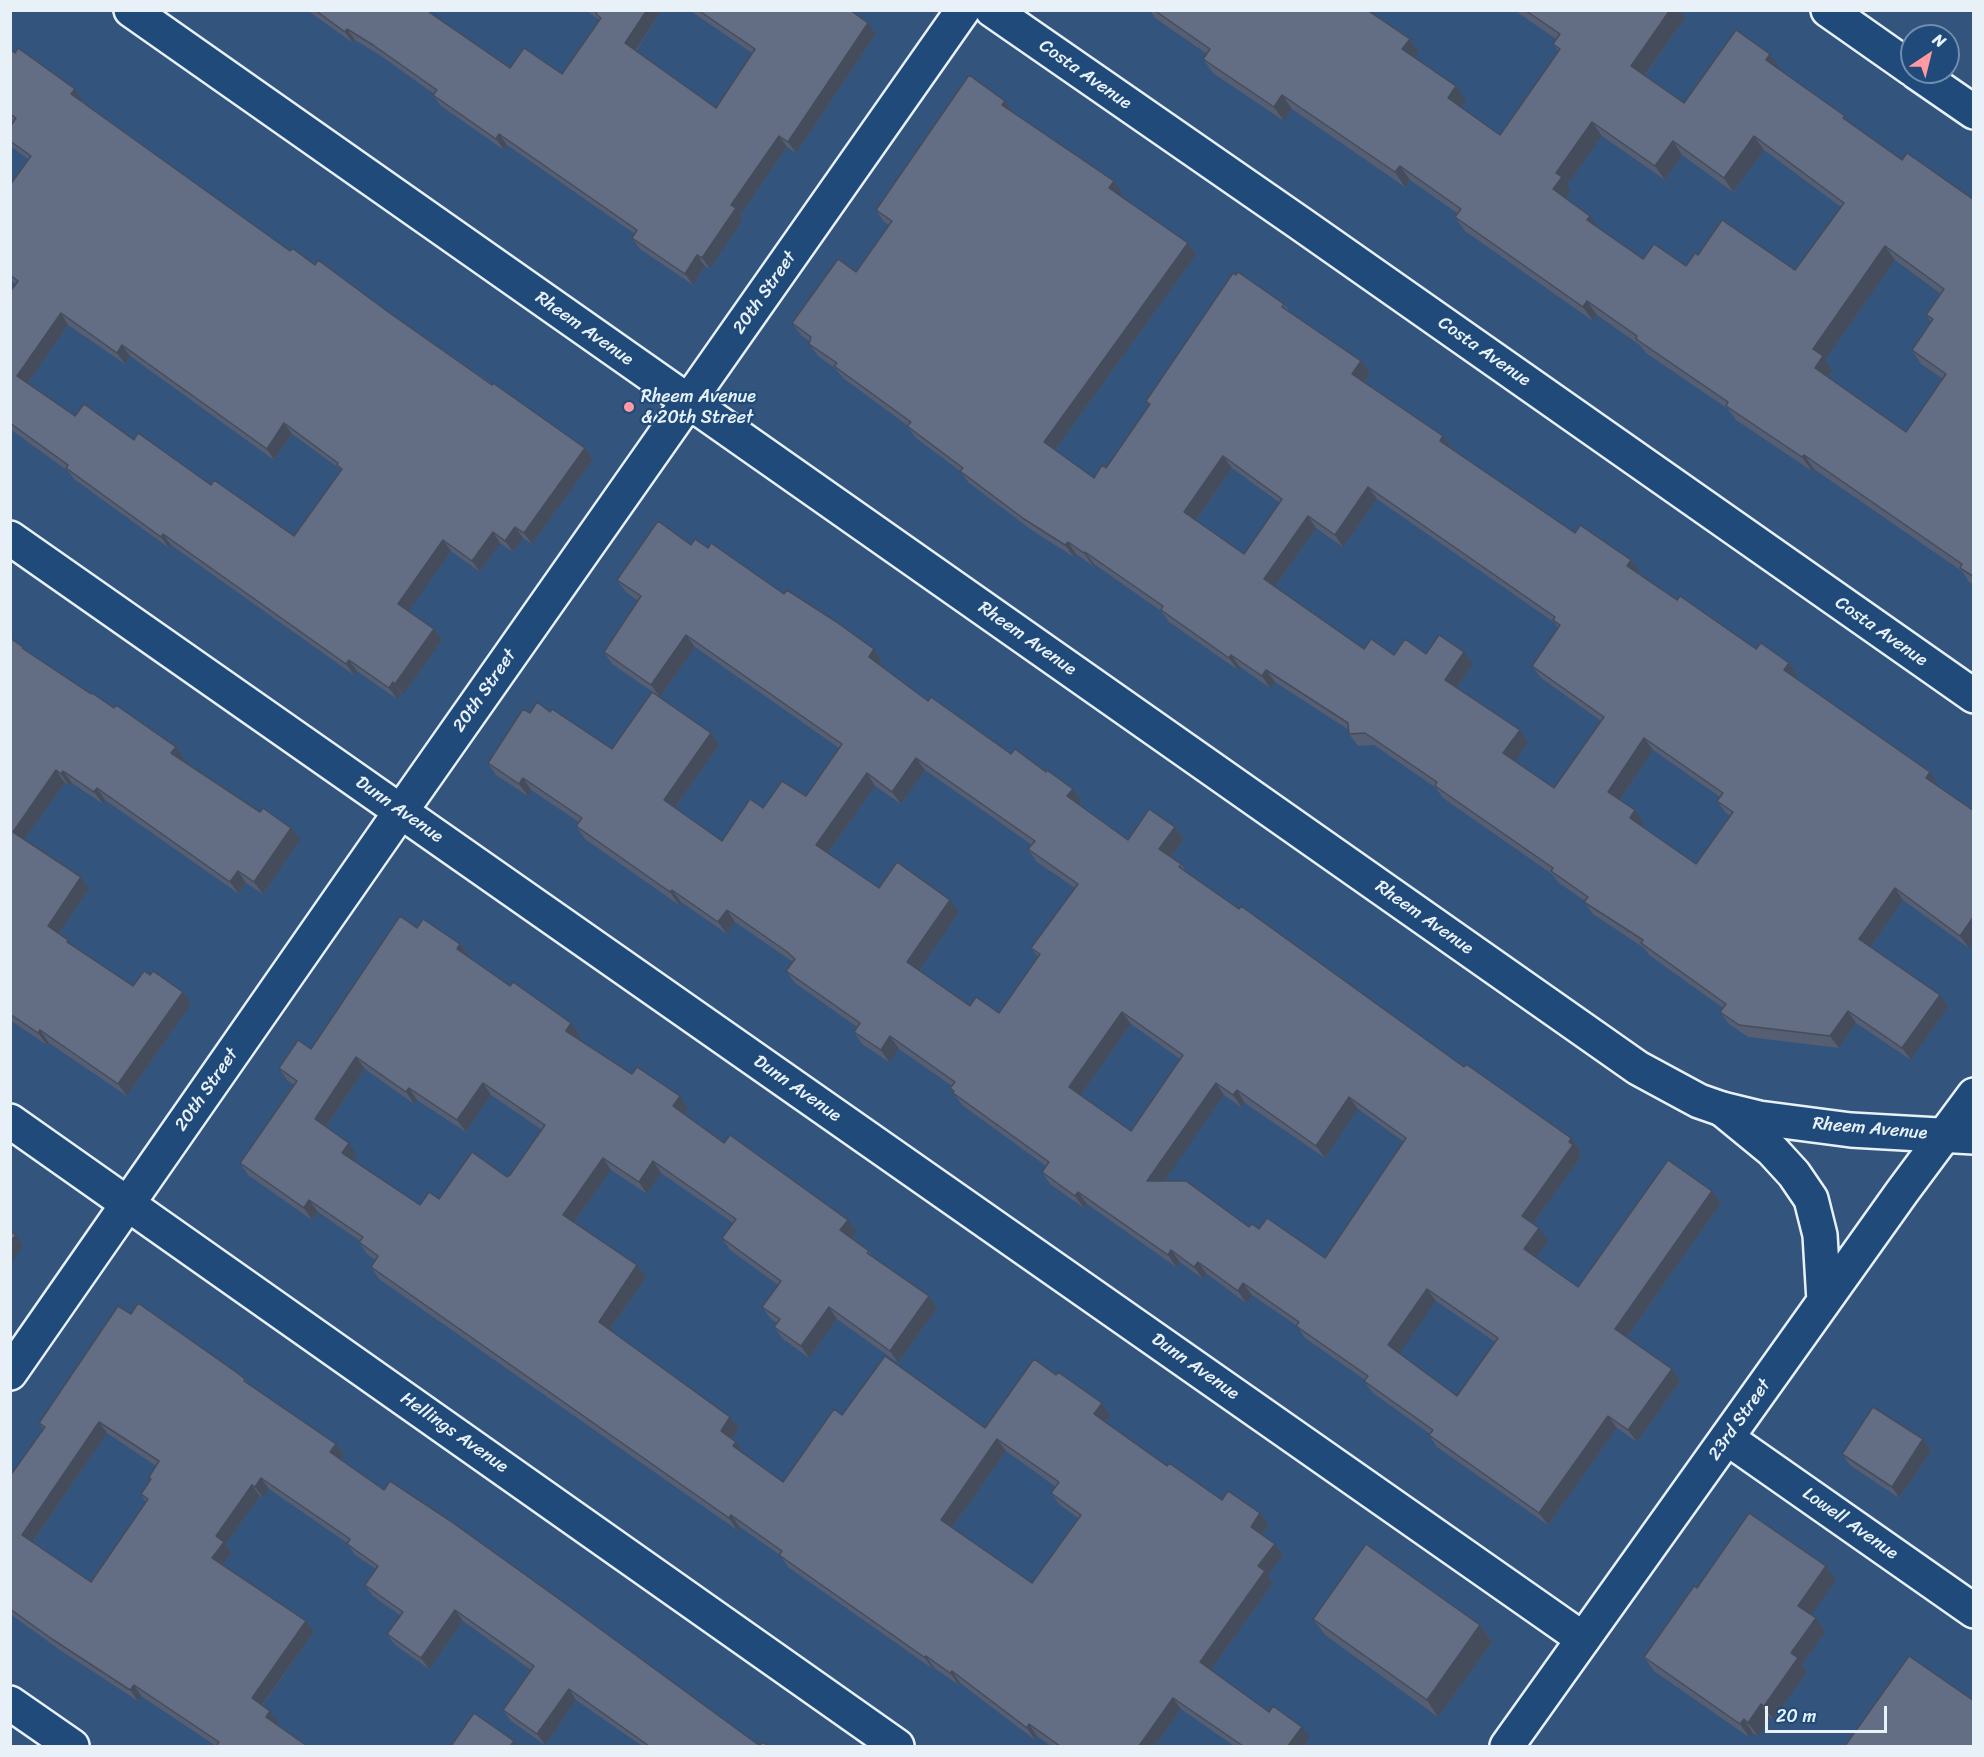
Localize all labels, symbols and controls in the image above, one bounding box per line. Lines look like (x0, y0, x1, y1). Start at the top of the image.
north arrow (1900, 24, 1960, 84)
text: N (1927, 25, 1952, 56)
street label: Costa Avenue (1035, 35, 1135, 115)
street label: 20th Street (729, 247, 801, 339)
street label: Rheem Avenue (531, 287, 637, 371)
street label: Costa Avenue (1434, 312, 1534, 392)
place label: Rheem Avenue & 20th Street (641, 386, 756, 428)
marker: Rheem Avenue & 20th Street (622, 400, 636, 414)
street label: Costa Avenue (1831, 592, 1931, 672)
street label: Rheem Avenue (974, 597, 1080, 681)
street label: 20th Street (449, 645, 521, 737)
street label: Dunn Avenue (351, 772, 447, 848)
street label: Rheem Avenue (1371, 876, 1477, 960)
street label: 20th Street (171, 1044, 243, 1136)
street label: Dunn Avenue (749, 1051, 845, 1127)
street label: Rheem Avenue (1812, 1113, 1928, 1145)
street label: Dunn Avenue (1147, 1329, 1243, 1405)
street label: 23rd Street (1704, 1375, 1776, 1465)
street label: Hellings Avenue (396, 1388, 512, 1478)
street label: Lowell Avenue (1798, 1483, 1902, 1565)
scale bar (1768, 1694, 1890, 1732)
text: 20 m (1776, 1700, 1816, 1732)

